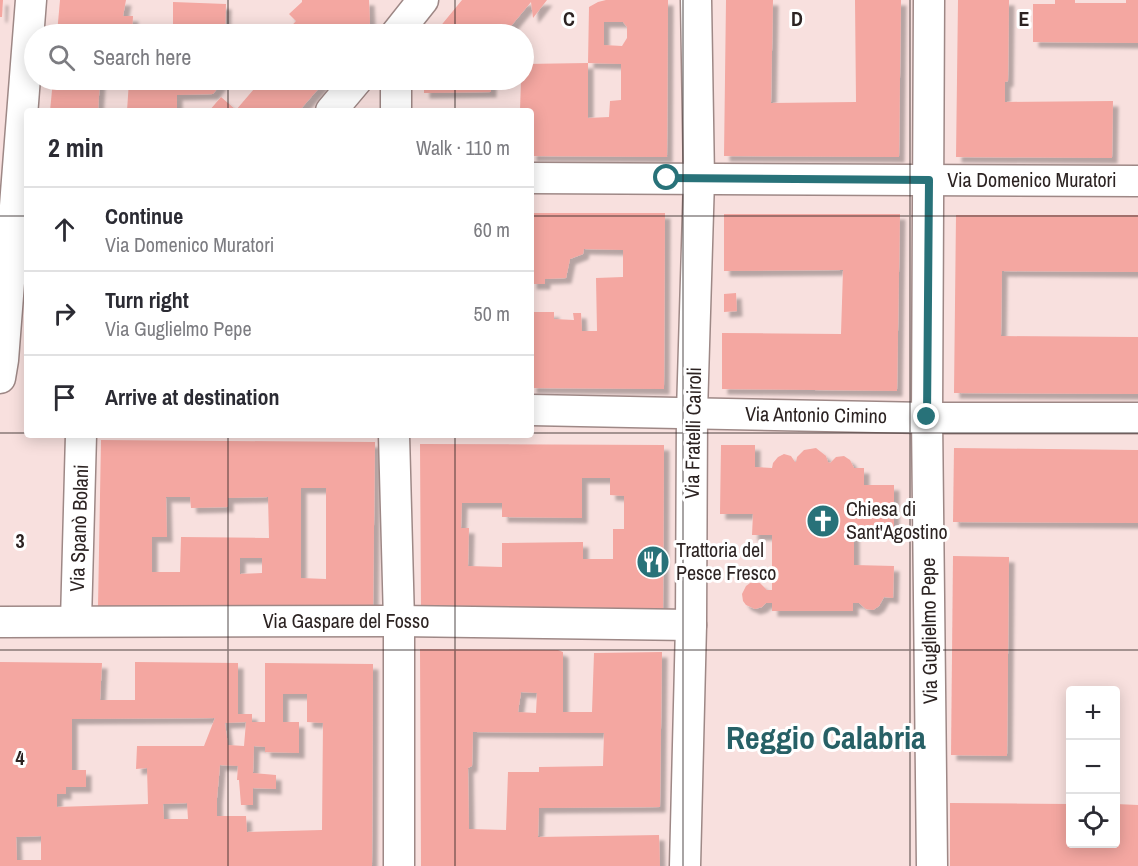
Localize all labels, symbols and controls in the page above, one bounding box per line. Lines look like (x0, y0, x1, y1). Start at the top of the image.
text: C (563, 5, 575, 32)
text: D (791, 5, 803, 32)
text: E (1019, 5, 1030, 32)
search box (24, 24, 534, 90)
icon: search (45, 41, 78, 74)
text: Search here (93, 42, 191, 72)
text: 2 min (48, 130, 104, 165)
text: Walk · 110 m (416, 134, 510, 161)
route start (653, 164, 679, 190)
street label: Via Domenico Muratori (947, 166, 1117, 193)
text: Continue (105, 201, 183, 231)
icon: ahead (48, 213, 81, 246)
text: 60 m (474, 216, 510, 243)
text: Via Domenico Muratori (105, 231, 274, 258)
text: Turn right (105, 285, 189, 315)
icon: right (48, 297, 81, 330)
text: 50 m (474, 300, 510, 327)
text: Via Guglielmo Pepe (105, 315, 252, 342)
street label: Via Fratelli Cairoli (678, 367, 707, 499)
icon: arrive (48, 381, 81, 414)
text: Arrive at destination (105, 382, 279, 412)
street label: Via Antonio Cimino (745, 400, 887, 429)
route end (913, 403, 939, 429)
street label: Via Spanò Bolani (63, 464, 94, 592)
place label: Chiesa di Sant'Agostino (846, 495, 948, 545)
church icon: Chiesa di Sant'Agostino (805, 503, 841, 539)
text: 3 (15, 527, 25, 554)
place label: Trattoria del Pesce Fresco (676, 536, 776, 586)
restaurant icon: Trattoria del Pesce Fresco (635, 544, 671, 580)
street label: Via Guglielmo Pepe (914, 558, 943, 704)
street label: Via Gaspare del Fosso (263, 607, 429, 634)
map controls (1066, 686, 1120, 848)
button: + (1066, 686, 1120, 740)
district label: Reggio Calabria (726, 716, 926, 759)
button: − (1066, 740, 1120, 794)
text: 4 (15, 744, 25, 771)
button: locate (1066, 794, 1120, 848)

